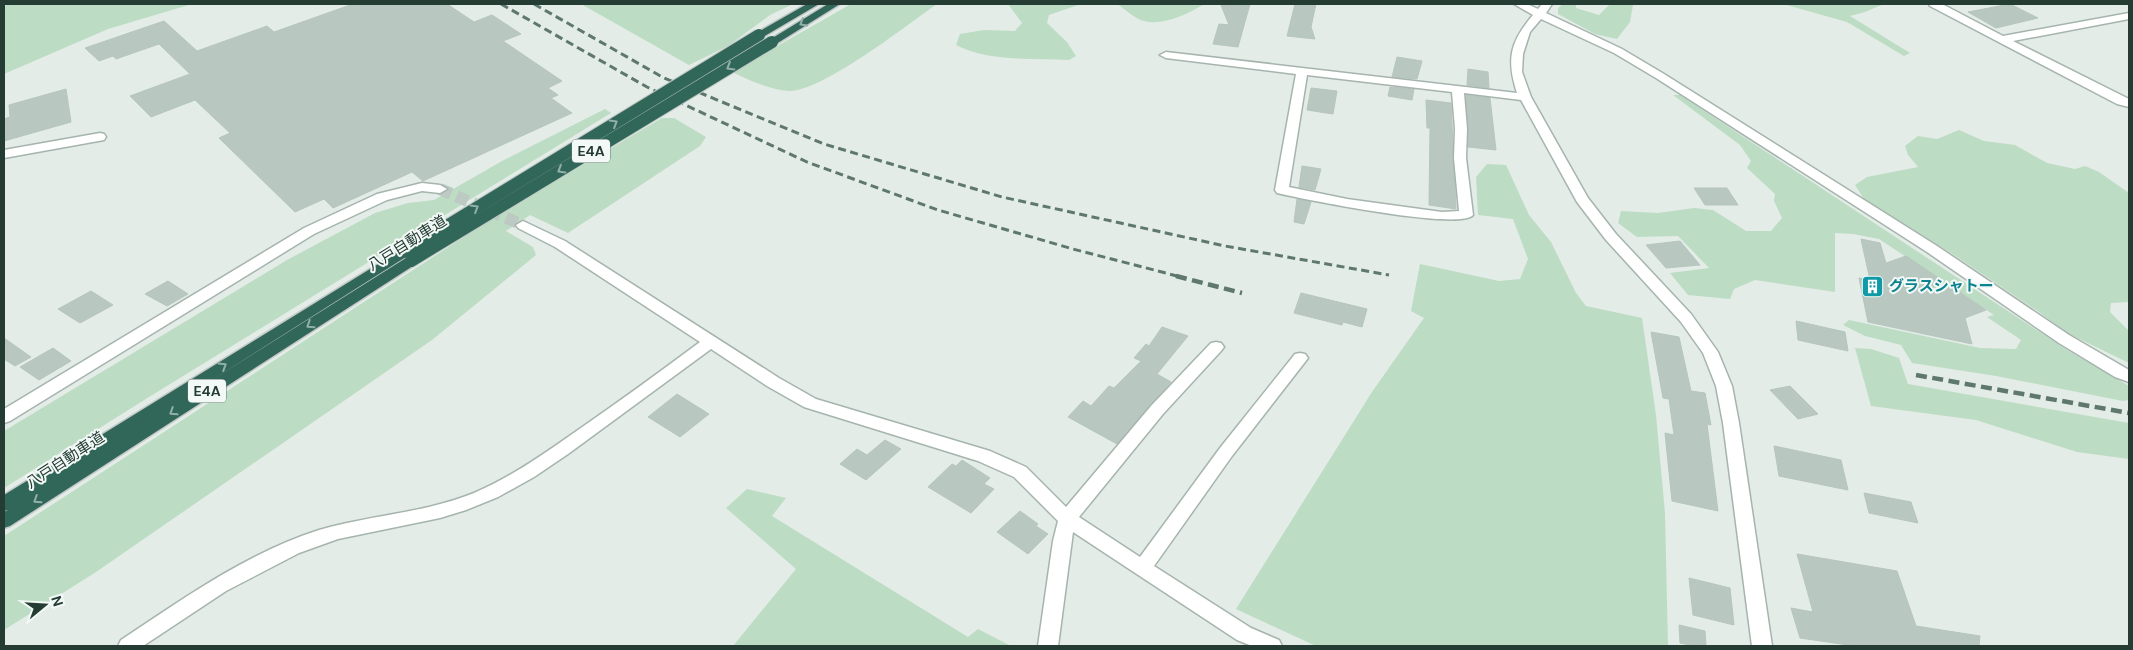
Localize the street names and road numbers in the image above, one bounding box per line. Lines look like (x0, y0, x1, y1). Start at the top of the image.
road number: E4A (572, 140, 610, 162)
street label: 八戸自動車道 (364, 211, 450, 275)
road number: E4A (188, 380, 226, 402)
street label: 八戸自動車道 (22, 427, 108, 493)

